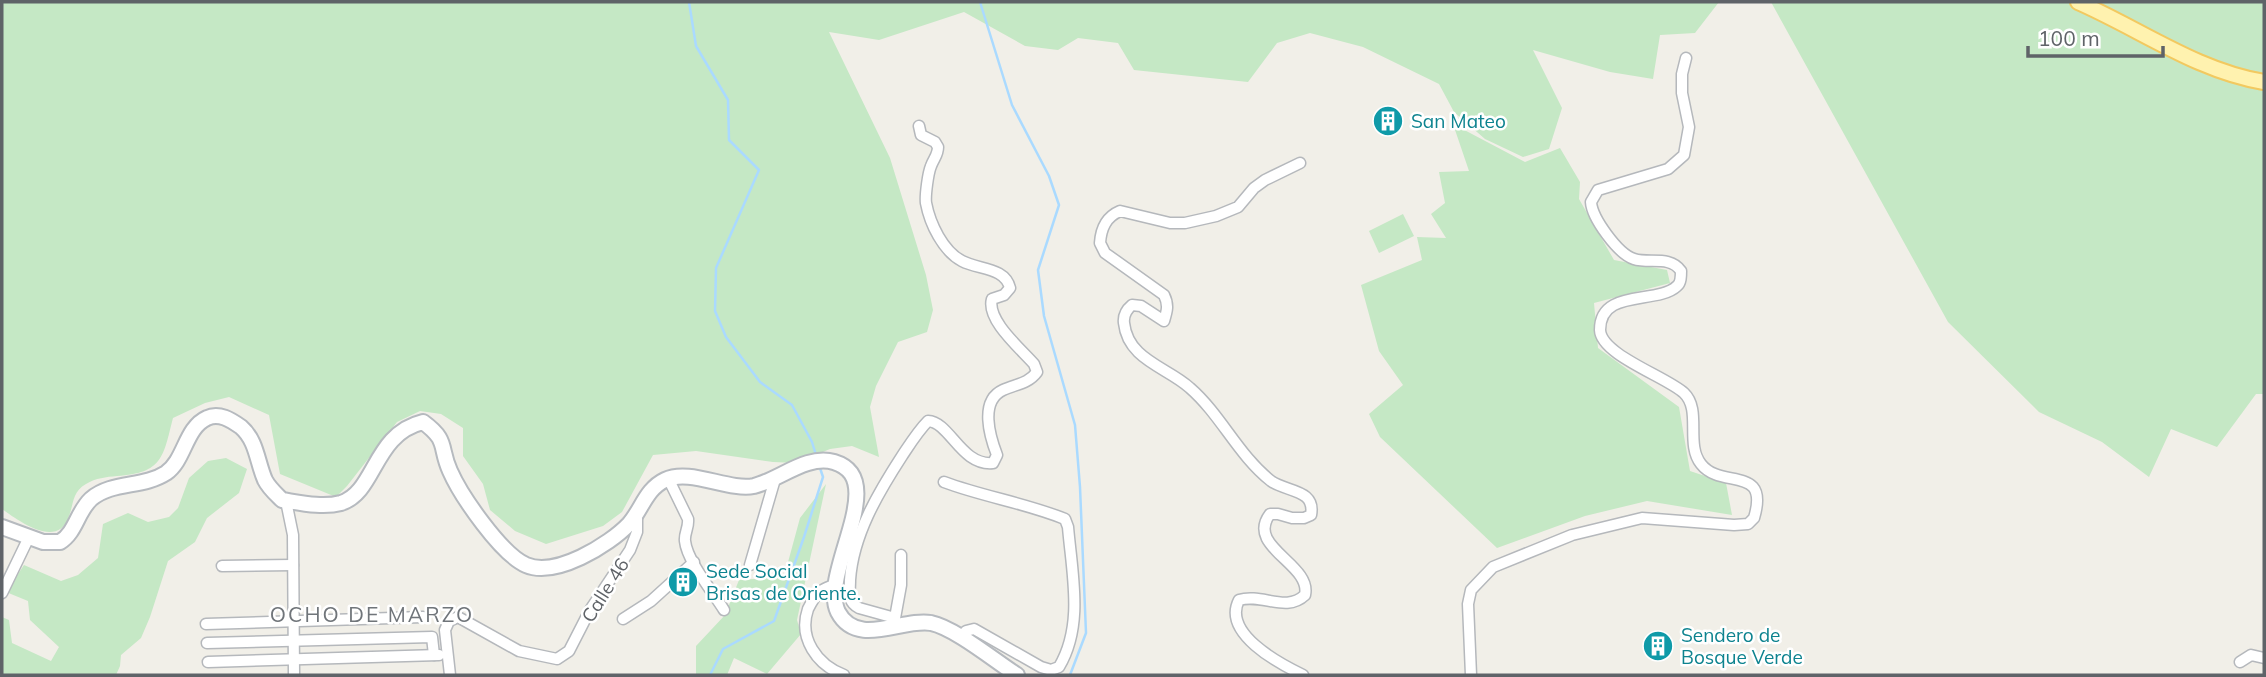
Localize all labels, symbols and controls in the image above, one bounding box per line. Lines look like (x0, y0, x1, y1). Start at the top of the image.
scale bar (2028, 14, 2163, 58)
text: 100 m (2038, 25, 2100, 51)
building icon: San Mateo (1371, 104, 1405, 138)
place label: San Mateo (1411, 109, 1506, 133)
street label: Calle 46 (576, 553, 634, 627)
place label: Sede Social Brisas de Oriente. (706, 559, 861, 605)
building icon: Sede Social Brisas de Oriente. (666, 565, 700, 599)
district label: OCHO DE MARZO (270, 601, 474, 627)
place label: Sendero de Bosque Verde (1681, 623, 1803, 669)
building icon: Sendero de Bosque Verde (1641, 629, 1675, 663)

